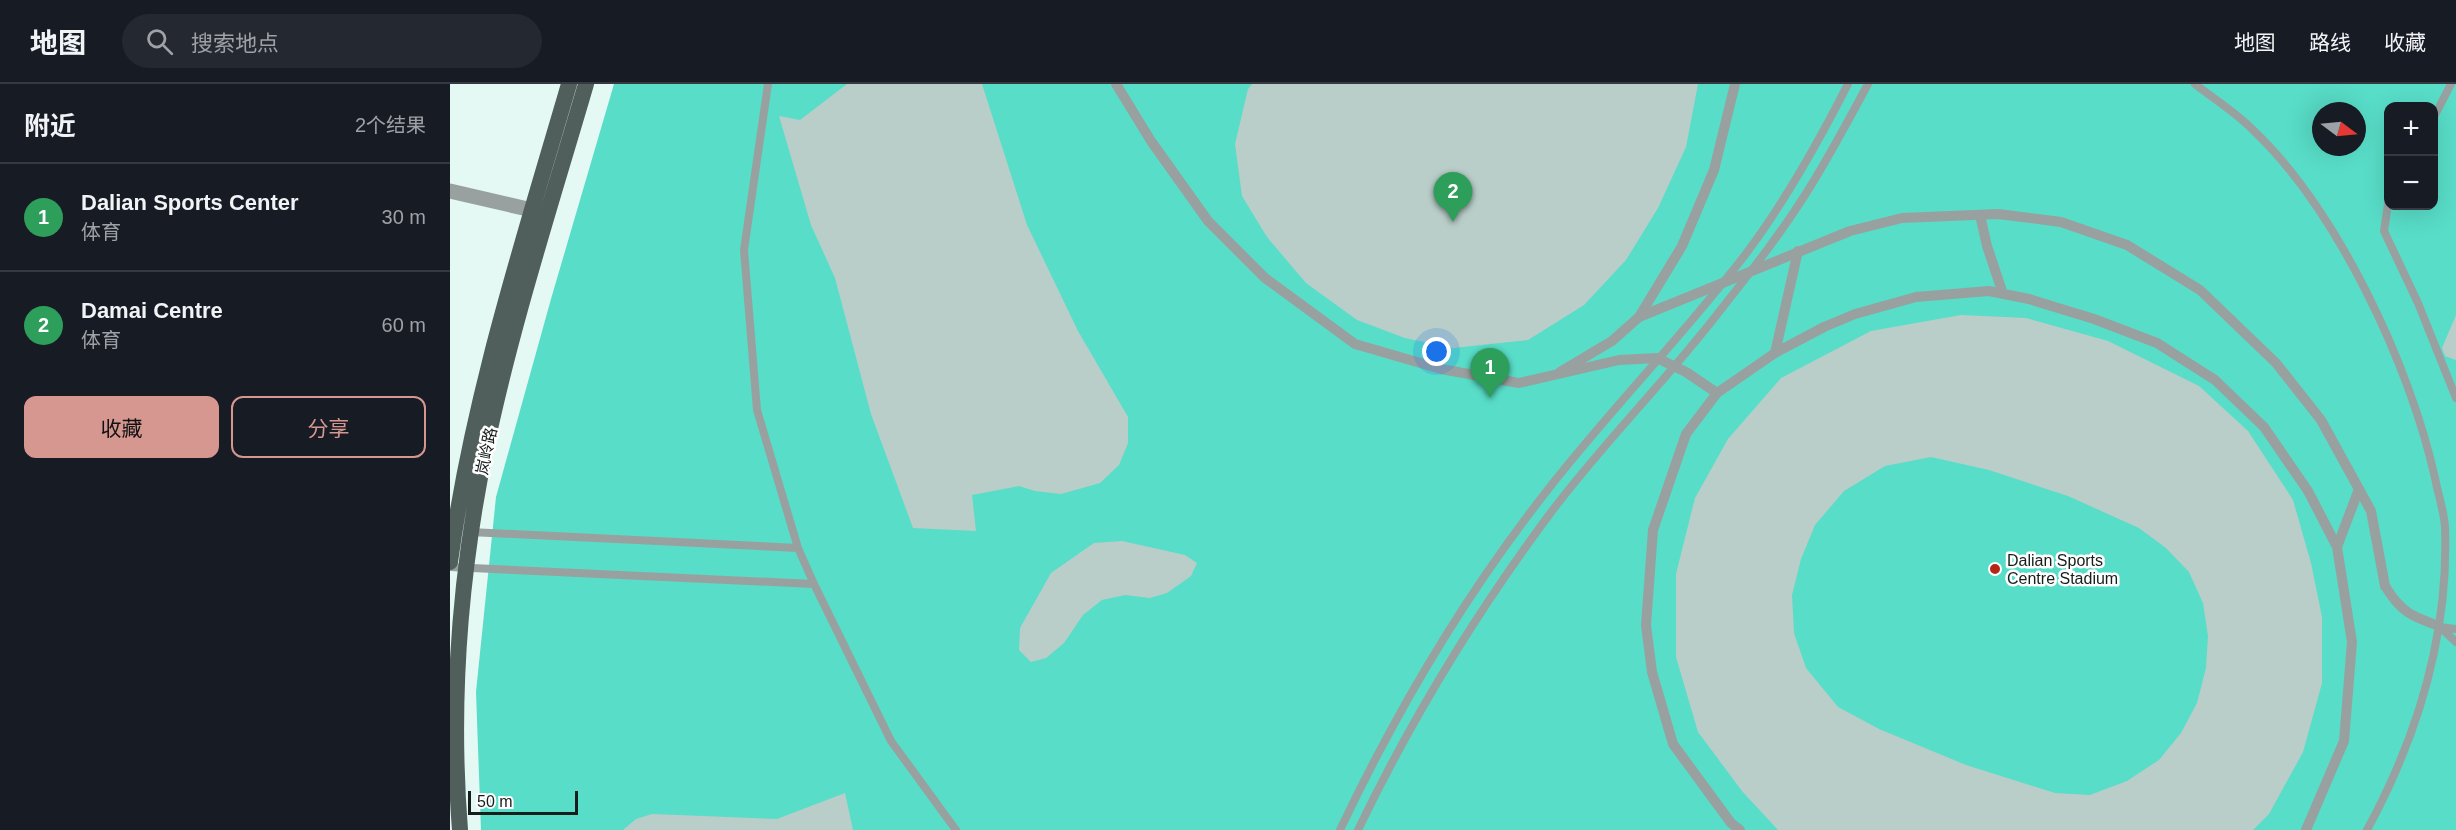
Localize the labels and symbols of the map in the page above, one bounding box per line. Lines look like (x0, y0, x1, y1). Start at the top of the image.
north arrow (2312, 102, 2366, 156)
pin: 2 (1434, 172, 1472, 222)
your location (1422, 337, 1451, 366)
pin: 1 (1470, 348, 1510, 398)
street label: 岚岭路 (473, 426, 500, 476)
place label: Dalian Sports Centre Stadium (2007, 552, 2118, 587)
marker: Dalian Sports Centre Stadium (1988, 562, 2002, 576)
scale bar (468, 788, 578, 816)

